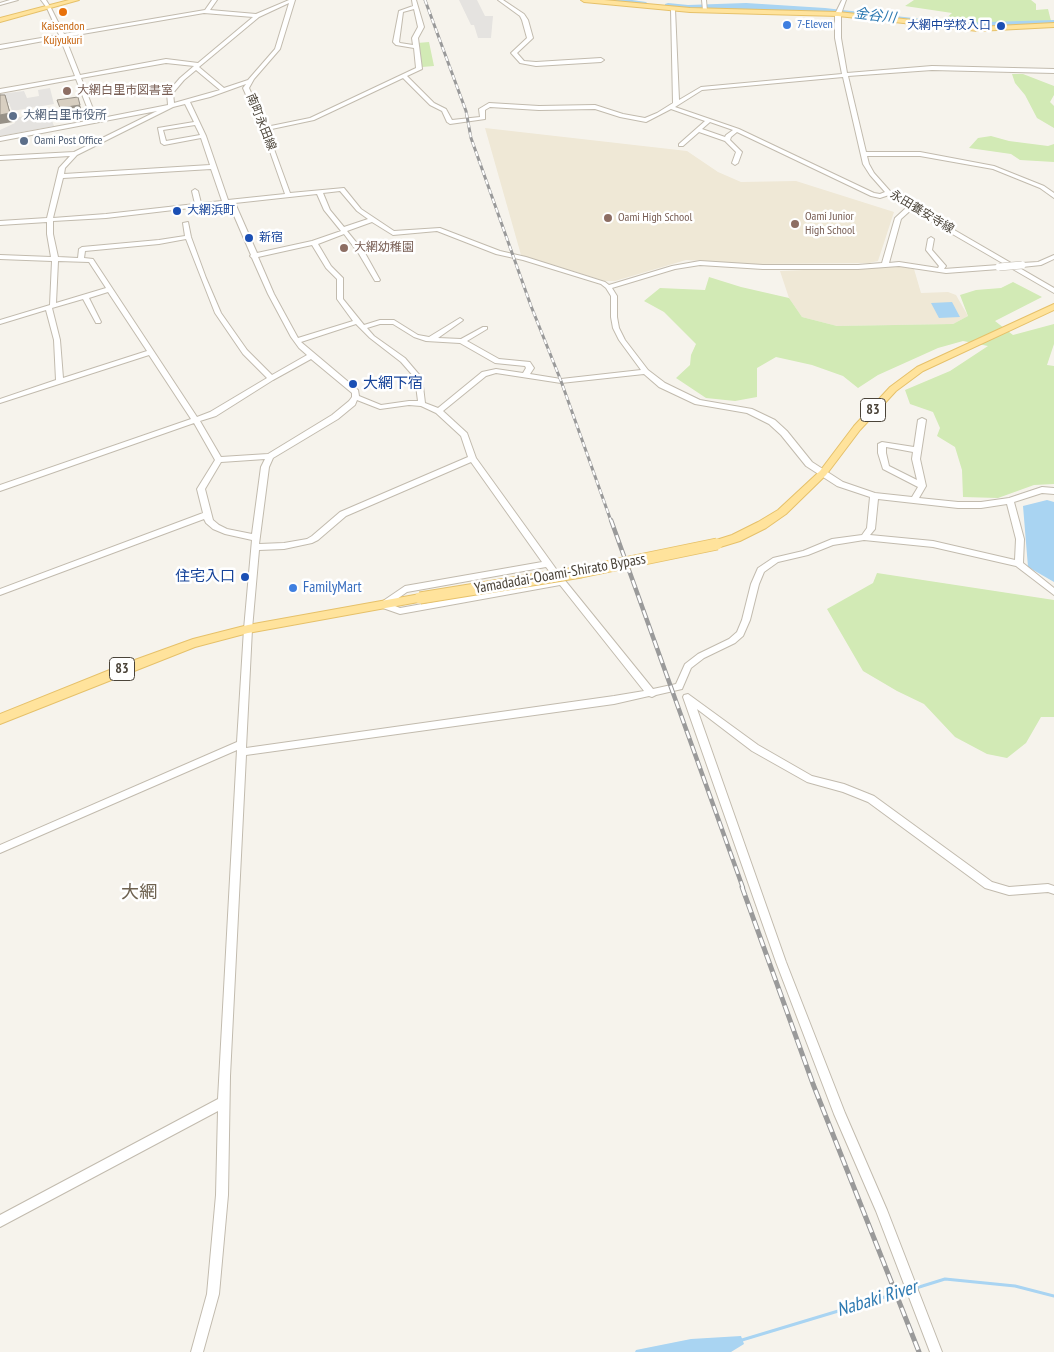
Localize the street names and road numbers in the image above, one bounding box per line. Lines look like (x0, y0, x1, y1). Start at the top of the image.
street label: 南町永田線 (243, 91, 279, 153)
street label: 永田養安寺線 (887, 187, 957, 237)
road number: 83 (860, 398, 886, 422)
street label: Yamadadai-Ooami-Shirato Bypass (473, 550, 647, 598)
road number: 83 (110, 658, 134, 681)

